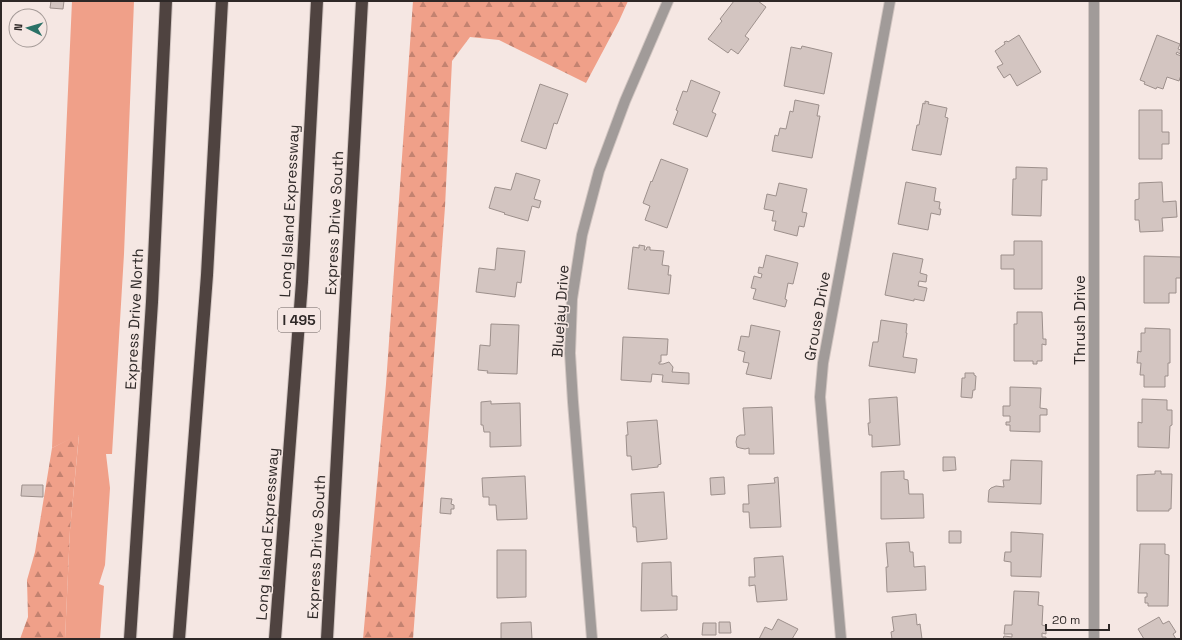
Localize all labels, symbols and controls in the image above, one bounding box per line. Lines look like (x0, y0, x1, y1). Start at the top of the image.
north arrow (8, 8, 48, 48)
text: N (11, 23, 25, 31)
street label: Long Island Expressway (275, 124, 303, 298)
street label: Express Drive South (321, 150, 347, 296)
street label: Express Drive North (121, 248, 147, 390)
street label: Bluejay Drive (547, 264, 573, 358)
street label: Grouse Drive (800, 270, 834, 362)
street label: Thrush Drive (1070, 275, 1089, 365)
road number: I 495 (278, 308, 320, 332)
street label: Long Island Expressway (251, 447, 283, 621)
street label: Express Drive South (303, 474, 329, 620)
scale bar (1046, 606, 1109, 632)
text: 20 m (1052, 612, 1080, 628)

